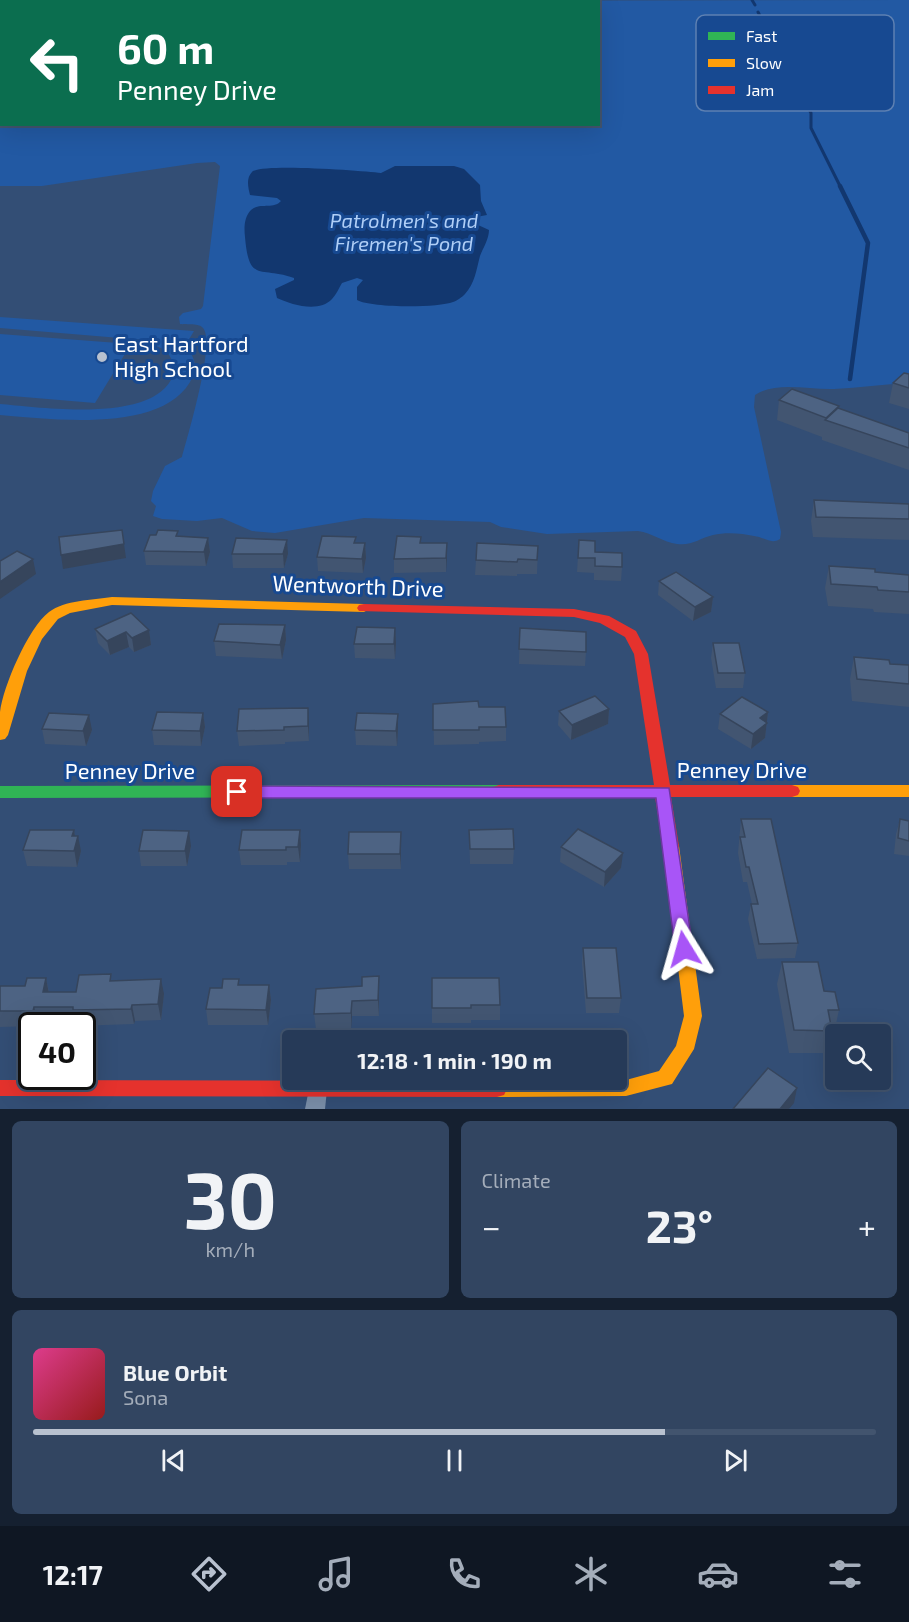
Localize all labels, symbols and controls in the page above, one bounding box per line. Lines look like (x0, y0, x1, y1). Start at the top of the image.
legend (696, 15, 894, 111)
text: 60 m (117, 22, 214, 72)
icon: left (18, 24, 96, 102)
text: Fast (746, 26, 777, 45)
text: Slow (746, 53, 782, 72)
text: Penney Drive (117, 73, 277, 105)
text: Jam (746, 80, 774, 99)
water label: Patrolmen's and Firemen's Pond (330, 208, 479, 255)
place label: East Hartford High School (114, 330, 249, 381)
marker: East Hartford High School (95, 350, 109, 364)
street label: Wentworth Drive (272, 569, 444, 601)
street label: Penney Drive (677, 756, 807, 782)
street label: Penney Drive (65, 757, 195, 783)
pin (211, 766, 262, 817)
icon: arrive (220, 775, 253, 808)
position arrow (652, 917, 716, 981)
speed limit sign: 40 (18, 1012, 96, 1090)
map controls (825, 1024, 891, 1090)
button: search (825, 1024, 891, 1090)
text: 12:18 · 1 min · 190 m (357, 1047, 552, 1073)
text: 30 (184, 1151, 277, 1245)
text: Climate (482, 1168, 551, 1192)
text: 23° (646, 1198, 713, 1252)
text: − (482, 1206, 501, 1246)
text: + (858, 1206, 876, 1246)
text: km/h (205, 1237, 255, 1261)
text: Blue Orbit (123, 1359, 227, 1385)
text: Sona (123, 1385, 168, 1409)
icon: previous (157, 1444, 190, 1477)
icon: pause (438, 1444, 471, 1477)
icon: next (719, 1444, 752, 1477)
icon: directions (188, 1553, 230, 1595)
icon: music (315, 1553, 357, 1595)
icon: phone (443, 1553, 485, 1595)
icon: climate (570, 1553, 612, 1595)
icon: car (697, 1553, 739, 1595)
icon: filters (824, 1553, 866, 1595)
text: 12:17 (43, 1558, 103, 1590)

